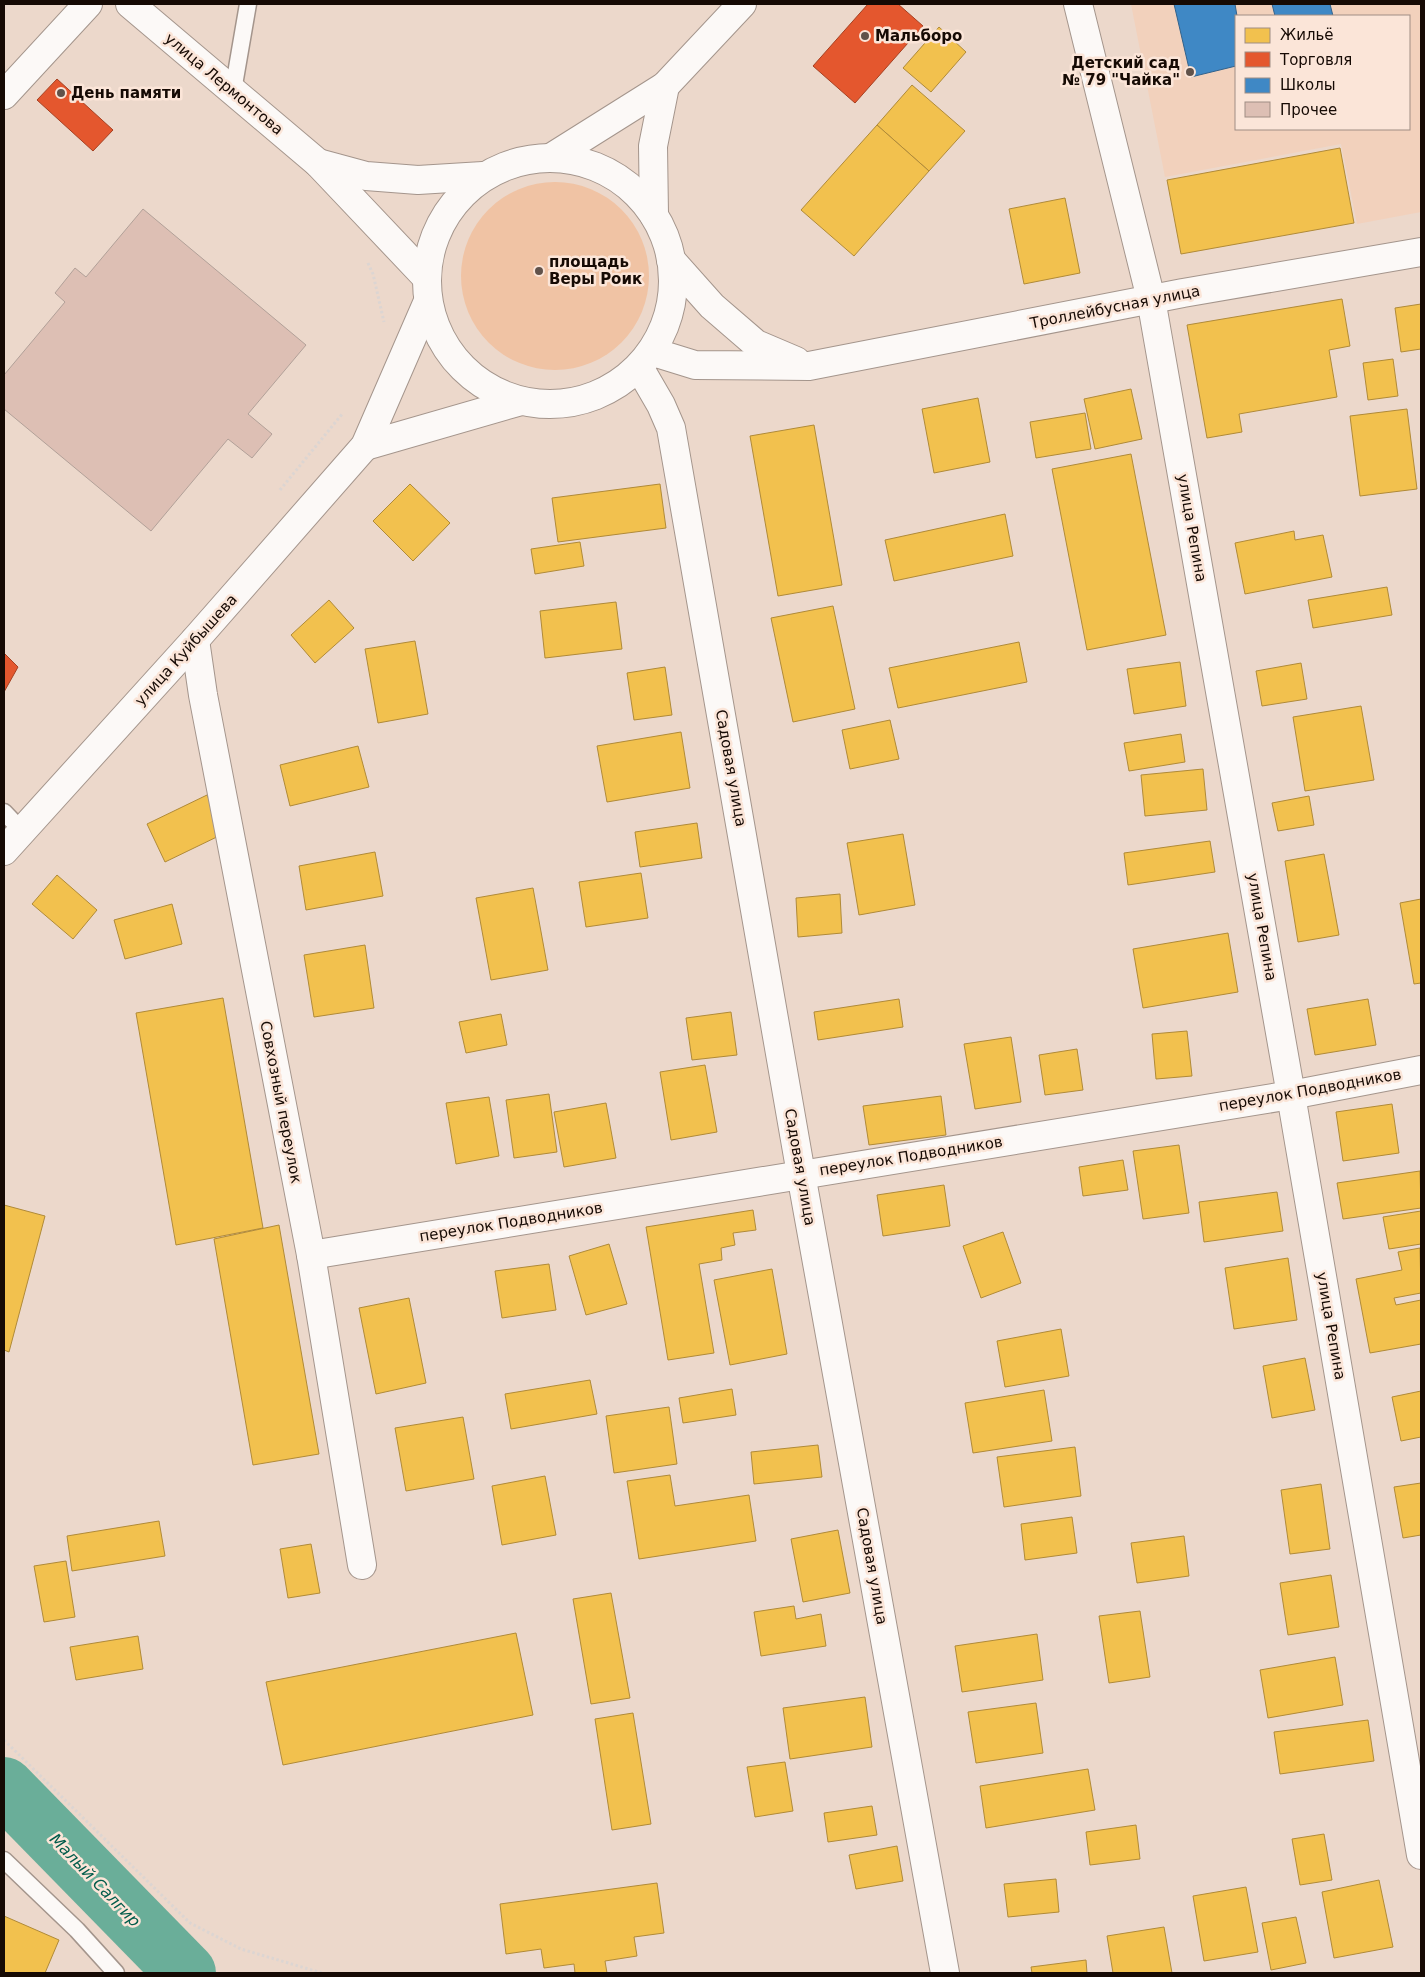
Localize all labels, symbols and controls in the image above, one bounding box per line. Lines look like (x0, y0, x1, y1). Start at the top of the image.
legend (1235, 15, 1410, 130)
text: Жильё (1280, 26, 1334, 44)
place label: Мальборо (875, 27, 962, 45)
street label: улица Лермонтова (161, 29, 287, 139)
marker: Мальборо (859, 30, 871, 42)
text: Торговля (1279, 51, 1352, 69)
place label: Детский сад № 79 "Чайка" (1062, 54, 1180, 89)
marker: Детский сад № 79 "Чайка" (1184, 66, 1196, 78)
text: Школы (1280, 76, 1336, 94)
place label: День памяти (71, 84, 181, 102)
marker: День памяти (55, 87, 67, 99)
text: Прочее (1280, 101, 1337, 119)
place label: площадь Веры Роик (549, 253, 642, 288)
marker: площадь Веры Роик (533, 265, 545, 277)
street label: Троллейбусная улица (1027, 282, 1202, 333)
street label: улица Репина (1174, 473, 1210, 583)
street label: улица Куйбышева (131, 591, 241, 709)
street label: Садовая улица (712, 708, 750, 828)
street label: улица Репина (1244, 872, 1280, 982)
street label: Совхозный переулок (256, 1019, 306, 1185)
street label: переулок Подводников (1217, 1065, 1403, 1115)
street label: Садовая улица (781, 1107, 819, 1227)
street label: переулок Подводников (818, 1133, 1004, 1179)
street label: переулок Подводников (418, 1199, 604, 1245)
street label: улица Репина (1313, 1271, 1349, 1381)
street label: Садовая улица (853, 1506, 891, 1626)
water label: Малый Салгир (46, 1829, 144, 1931)

